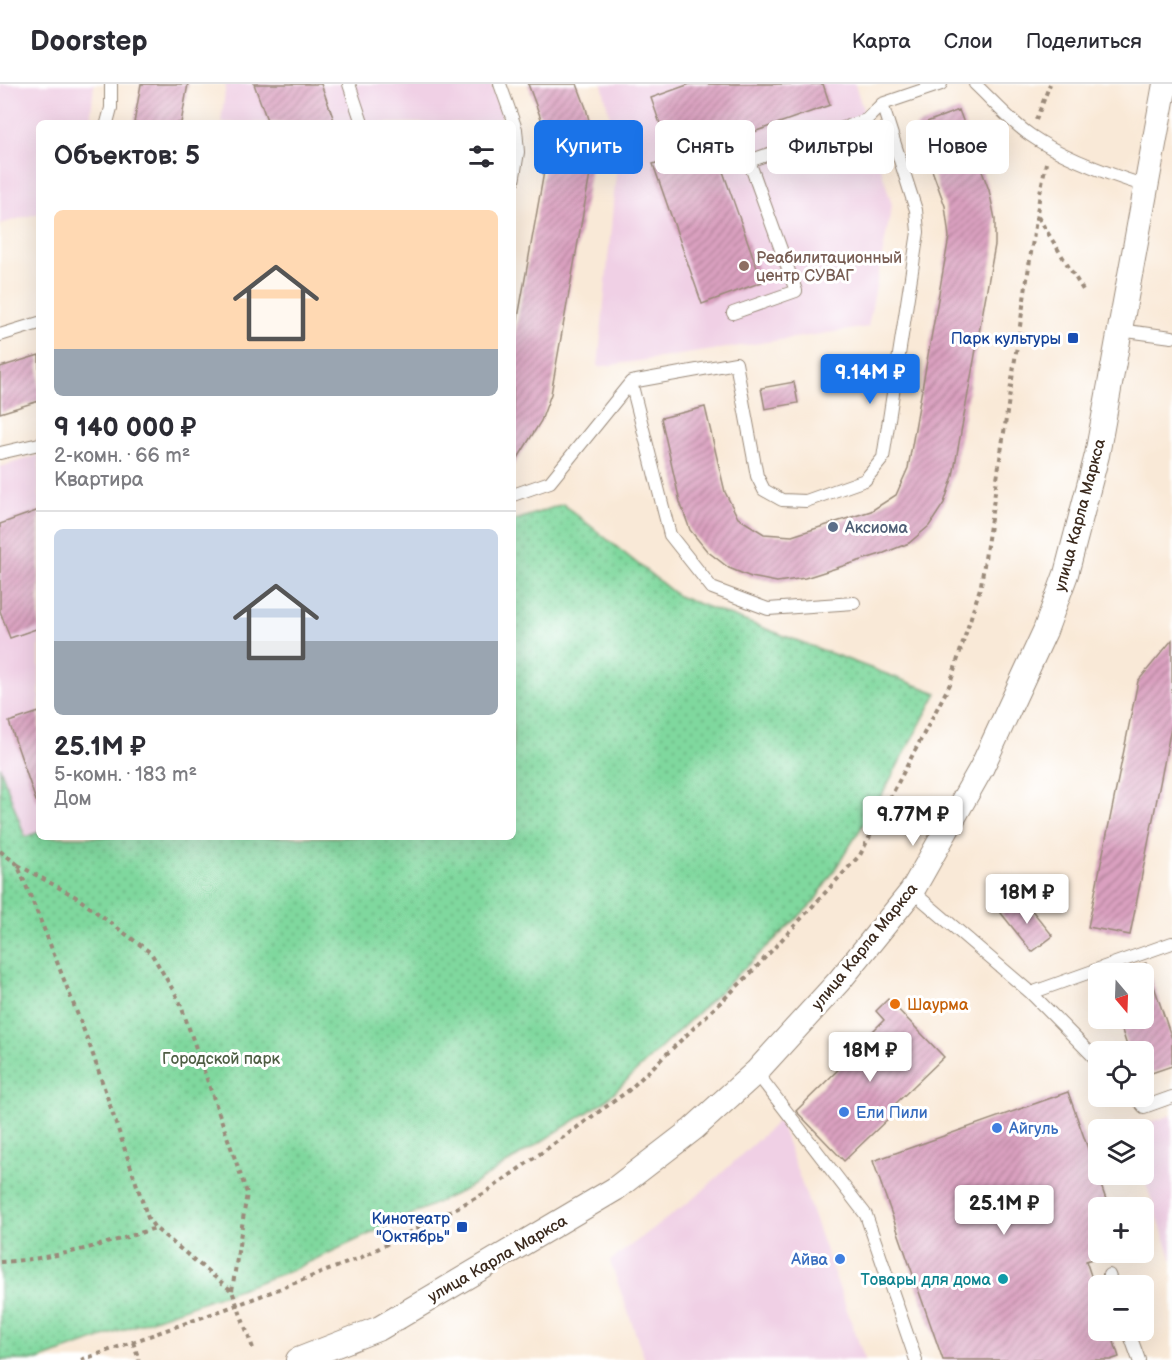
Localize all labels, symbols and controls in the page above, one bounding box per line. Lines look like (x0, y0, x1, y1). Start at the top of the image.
text: Doorstep (30, 25, 147, 58)
text: Карта (852, 29, 911, 54)
text: Слои (944, 29, 993, 54)
text: Поделиться (1026, 29, 1142, 54)
chip: Купить (534, 120, 643, 174)
chip: Снять (655, 120, 755, 174)
chip: Фильтры (767, 120, 894, 174)
chip: Новое (906, 120, 1009, 174)
icon: filters (465, 140, 498, 173)
text: Объектов: 5 (54, 141, 200, 172)
icon: home (222, 249, 330, 357)
place label: Реабилитационный центр СУВАГ (756, 249, 902, 286)
marker: Реабилитационный центр СУВАГ (737, 259, 751, 273)
place label: Парк культуры (951, 330, 1061, 349)
marker: Парк культуры (1066, 331, 1080, 345)
pin: 9.14M ₽ (815, 354, 925, 405)
text: 9.14M ₽ (835, 361, 905, 385)
text: 9 140 000 ₽ (54, 413, 196, 444)
street label: улица Карла Маркса (1051, 436, 1110, 594)
text: 2-комн. · 66 m² (54, 444, 190, 468)
text: Квартира (54, 468, 144, 492)
place label: Аксиома (844, 519, 909, 538)
marker: Аксиома (826, 520, 840, 534)
icon: home (222, 568, 330, 676)
text: 25.1M ₽ (54, 732, 146, 763)
text: 5-комн. · 183 m² (54, 763, 197, 787)
text: Дом (54, 787, 92, 811)
pin: 9.77M ₽ (858, 796, 968, 847)
text: 9.77M ₽ (877, 803, 949, 827)
pin: 18M ₽ (985, 874, 1069, 925)
street label: улица Карла Маркса (808, 879, 922, 1014)
text: 18M ₽ (1000, 881, 1054, 905)
north arrow (1088, 963, 1154, 1029)
map controls (1088, 963, 1154, 1341)
place label: Шаурма (907, 996, 969, 1015)
marker: Шаурма (888, 997, 902, 1011)
pin: 18M ₽ (828, 1032, 912, 1083)
text: 18M ₽ (843, 1039, 897, 1063)
button: locate (1088, 1041, 1154, 1107)
park label: Городской парк (162, 1050, 280, 1069)
place label: Ели Пили (856, 1104, 928, 1123)
marker: Ели Пили (837, 1105, 851, 1119)
button: layers (1088, 1119, 1154, 1185)
place label: Айгуль (1008, 1120, 1059, 1139)
marker: Айгуль (990, 1121, 1004, 1135)
pin: 25.1M ₽ (949, 1185, 1059, 1236)
text: 25.1M ₽ (969, 1192, 1039, 1216)
button: + (1088, 1197, 1154, 1263)
place label: Кинотеатр "Октябрь" (371, 1210, 450, 1247)
street label: улица Карла Маркса (425, 1211, 571, 1307)
marker: Кинотеатр "Октябрь" (455, 1220, 469, 1234)
place label: Айва (790, 1251, 829, 1270)
marker: Айва (833, 1252, 847, 1266)
place label: Товары для дома (861, 1271, 992, 1290)
marker: Товары для дома (996, 1272, 1010, 1286)
button: − (1088, 1275, 1154, 1341)

